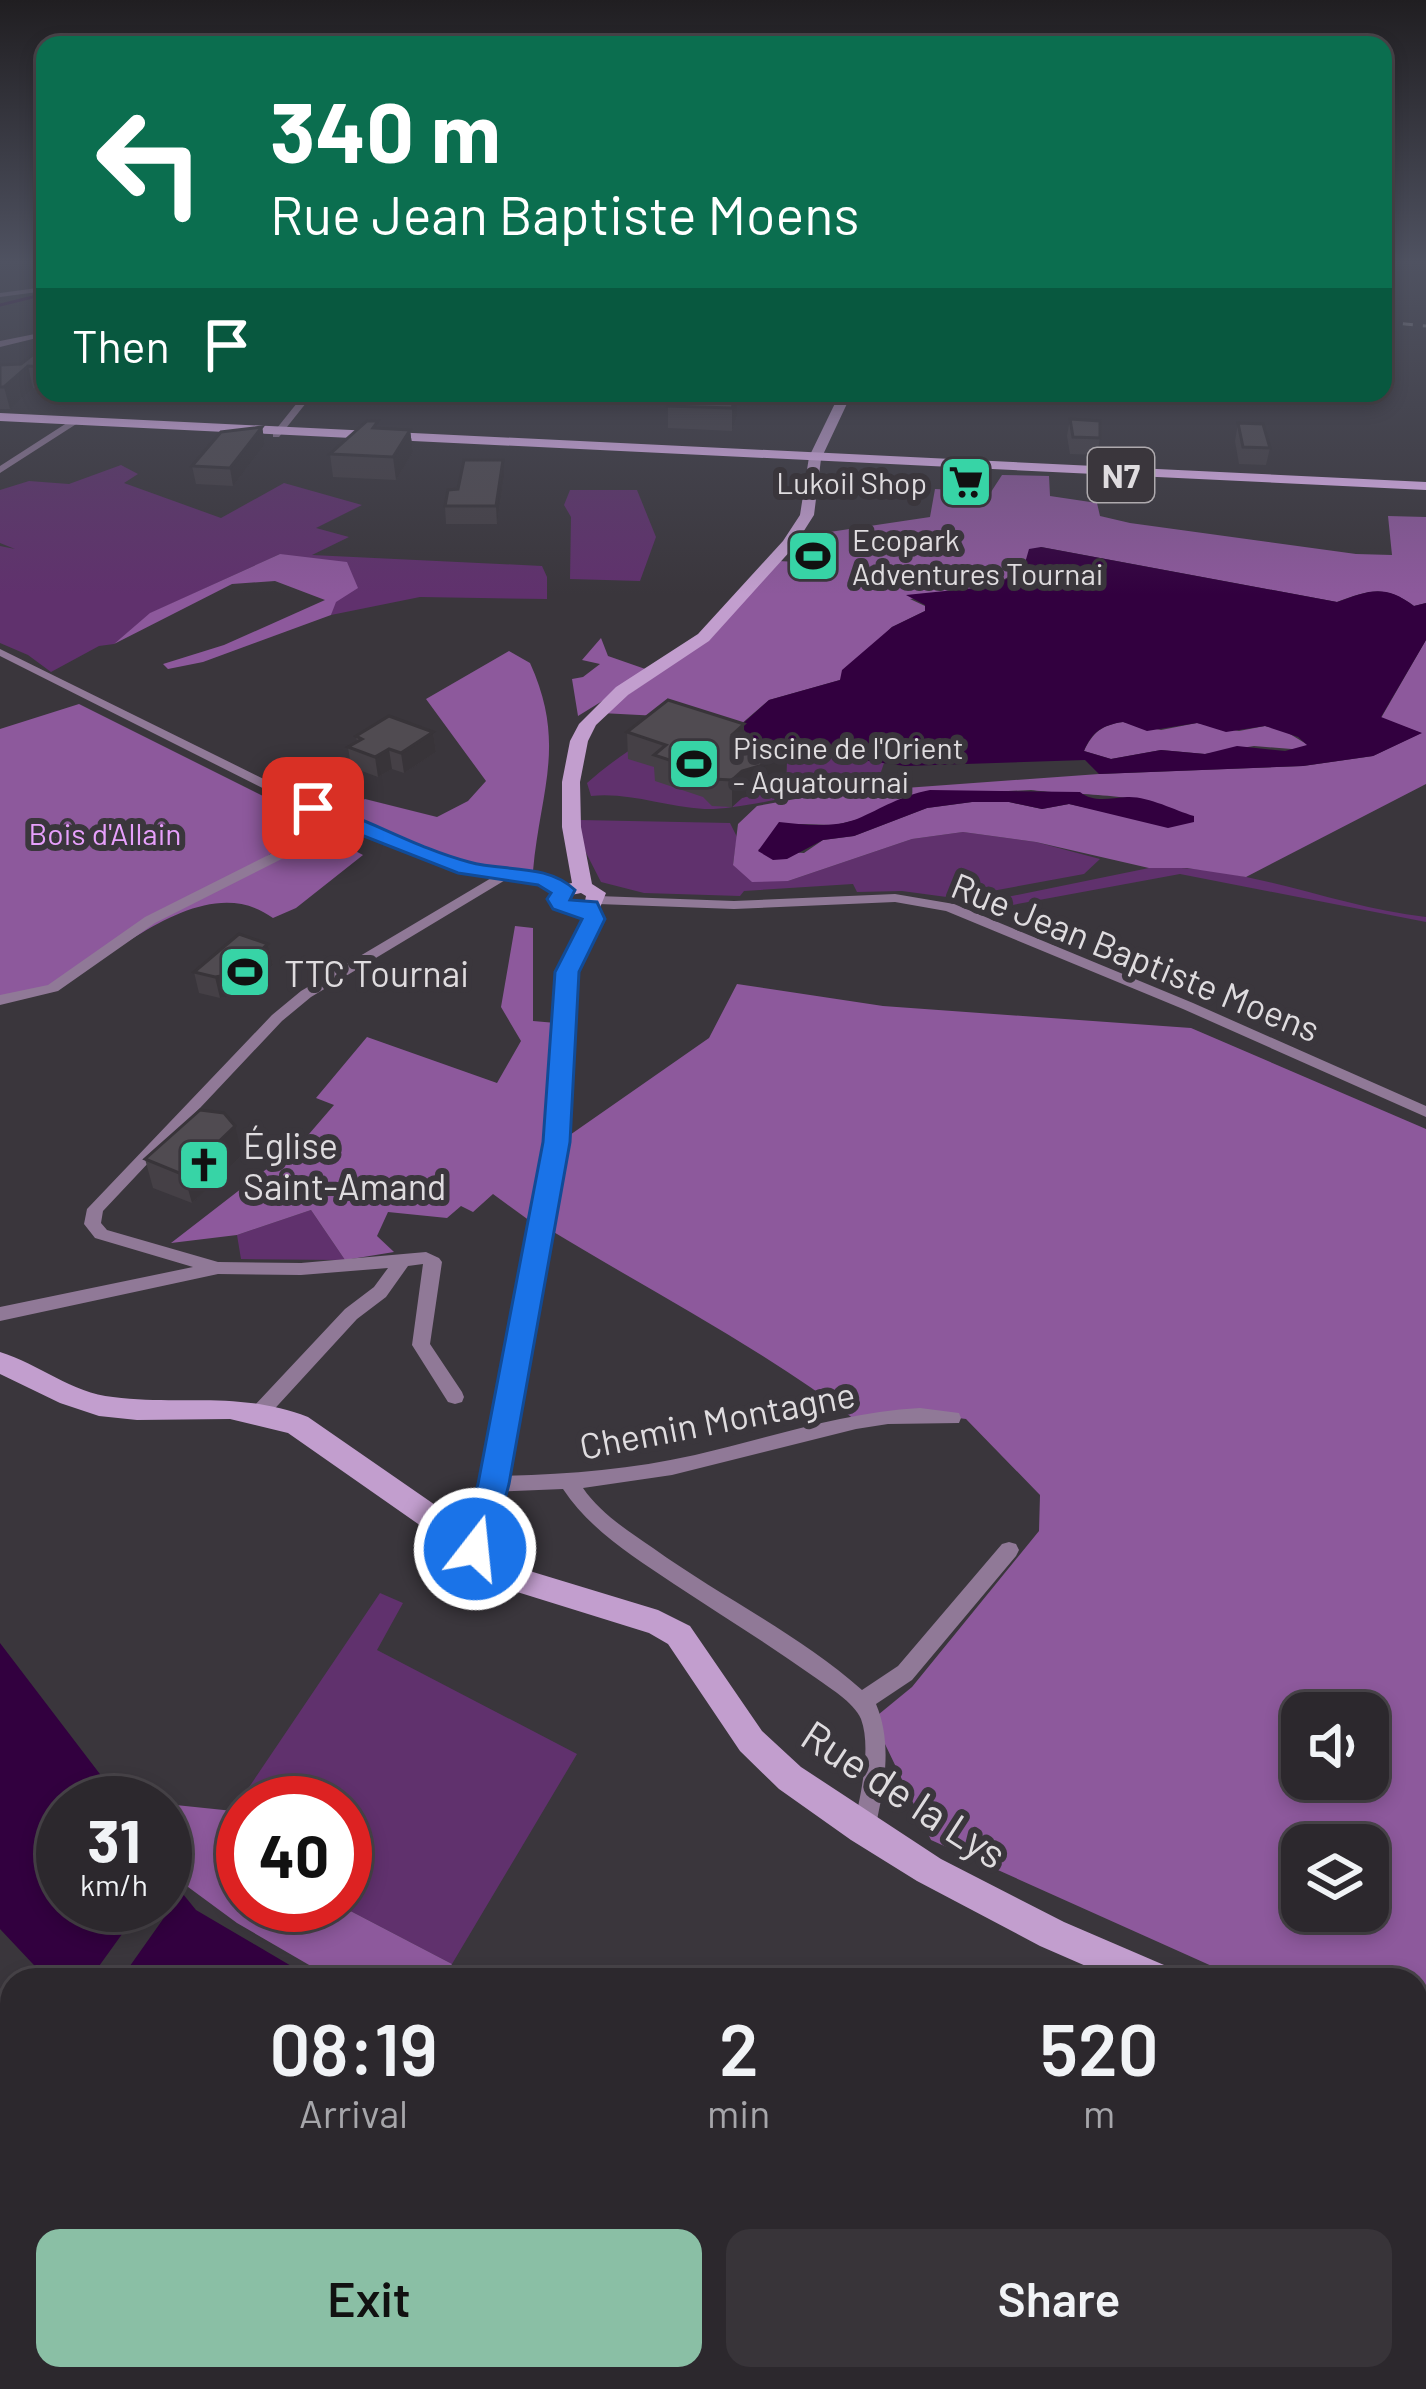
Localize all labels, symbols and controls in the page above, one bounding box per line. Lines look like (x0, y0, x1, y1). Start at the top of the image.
text: 340 m (270, 79, 501, 180)
icon: left (72, 84, 228, 240)
text: Rue Jean Baptiste Moens (270, 181, 859, 246)
icon: arrive (194, 312, 260, 378)
text: Then (72, 318, 170, 372)
road number: N7 (1088, 448, 1154, 502)
supermarket icon: Lukoil Shop (938, 454, 994, 510)
place label: Lukoil Shop (776, 464, 927, 500)
place label: Ecopark Adventures Tournai (852, 521, 1104, 591)
sports icon: Ecopark Adventures Tournai (785, 528, 841, 584)
place label: Piscine de l'Orient - Aquatournai (733, 729, 964, 799)
sports icon: Piscine de l'Orient - Aquatournai (666, 736, 722, 792)
pin (262, 757, 364, 859)
icon: arrive (280, 775, 346, 841)
park label: Bois d'Allain (29, 815, 181, 851)
street label: Rue Jean Baptiste Moens (946, 862, 1326, 1050)
sports icon: TTC Tournai (217, 944, 273, 1000)
place label: TTC Tournai (284, 951, 469, 994)
place label: Église Saint-Amand (243, 1123, 447, 1207)
church icon: Église Saint-Amand (176, 1137, 232, 1193)
street label: Chemin Montagne (576, 1371, 858, 1467)
position arrow (412, 1486, 538, 1612)
map controls (1281, 1692, 1389, 1932)
button: sound (1281, 1692, 1389, 1800)
street label: Rue de la Lys (793, 1708, 1017, 1878)
speed limit sign: 40 (216, 1776, 372, 1932)
text: 31 (87, 1803, 141, 1875)
button: layers (1281, 1824, 1389, 1932)
text: km/h (80, 1866, 148, 1902)
text: 08:19 (269, 2004, 438, 2090)
text: 2 (719, 2004, 759, 2090)
text: 520 (1040, 2004, 1159, 2090)
text: Arrival (299, 2089, 408, 2136)
text: min (707, 2089, 770, 2136)
text: m (1083, 2089, 1115, 2136)
button: Exit (36, 2229, 702, 2367)
button: Share (726, 2229, 1392, 2367)

